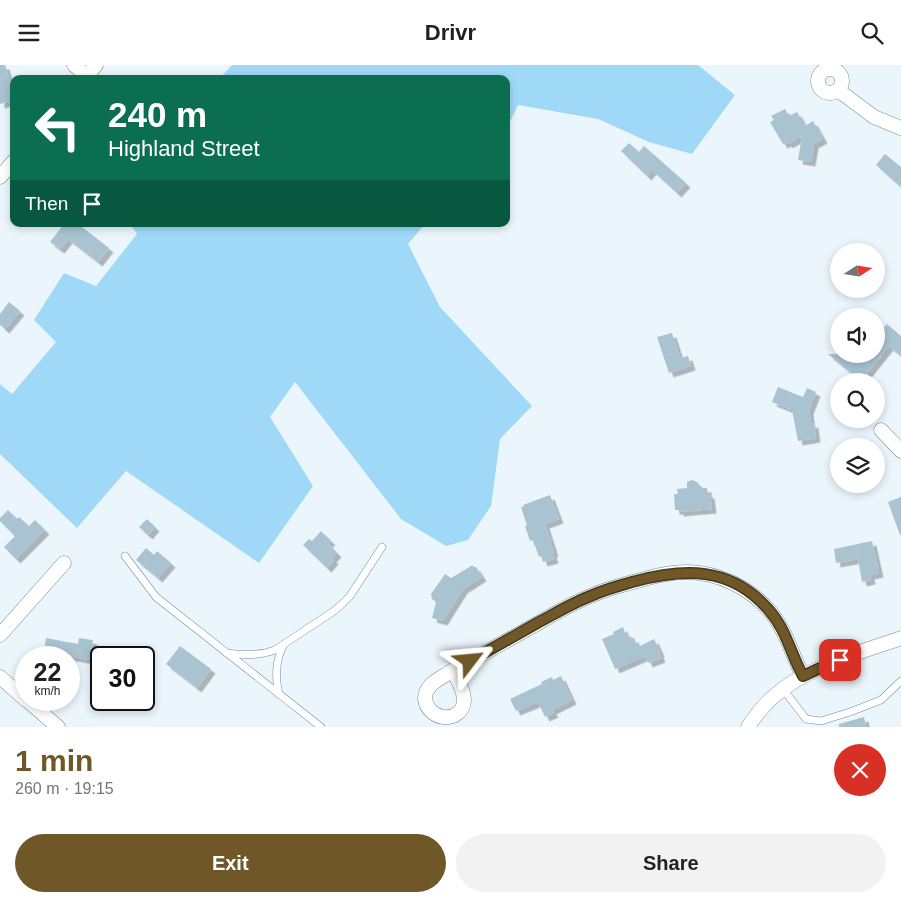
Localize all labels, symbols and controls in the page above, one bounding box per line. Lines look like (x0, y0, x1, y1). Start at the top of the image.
icon: menu (15, 19, 43, 47)
icon: search (858, 19, 886, 47)
text: Drivr (425, 20, 476, 45)
icon: left (25, 95, 90, 160)
text: 240 m (108, 95, 207, 134)
text: Highland Street (108, 136, 260, 161)
icon: arrive (78, 190, 106, 218)
text: Then (25, 193, 68, 214)
north arrow (830, 243, 885, 297)
map controls (830, 243, 885, 493)
button: sound (830, 308, 885, 363)
button: search (830, 373, 885, 428)
button: layers (830, 438, 885, 493)
position arrow (443, 634, 495, 686)
pin (819, 639, 861, 681)
speed limit sign: 30 (90, 646, 155, 711)
icon: arrive (826, 646, 854, 674)
text: 22 (34, 658, 61, 686)
text: km/h (34, 684, 61, 698)
text: 1 min (15, 744, 93, 777)
button: close (834, 744, 886, 796)
text: 260 m · 19:15 (15, 780, 114, 797)
button: Exit (15, 834, 446, 892)
button: Share (456, 834, 886, 892)

